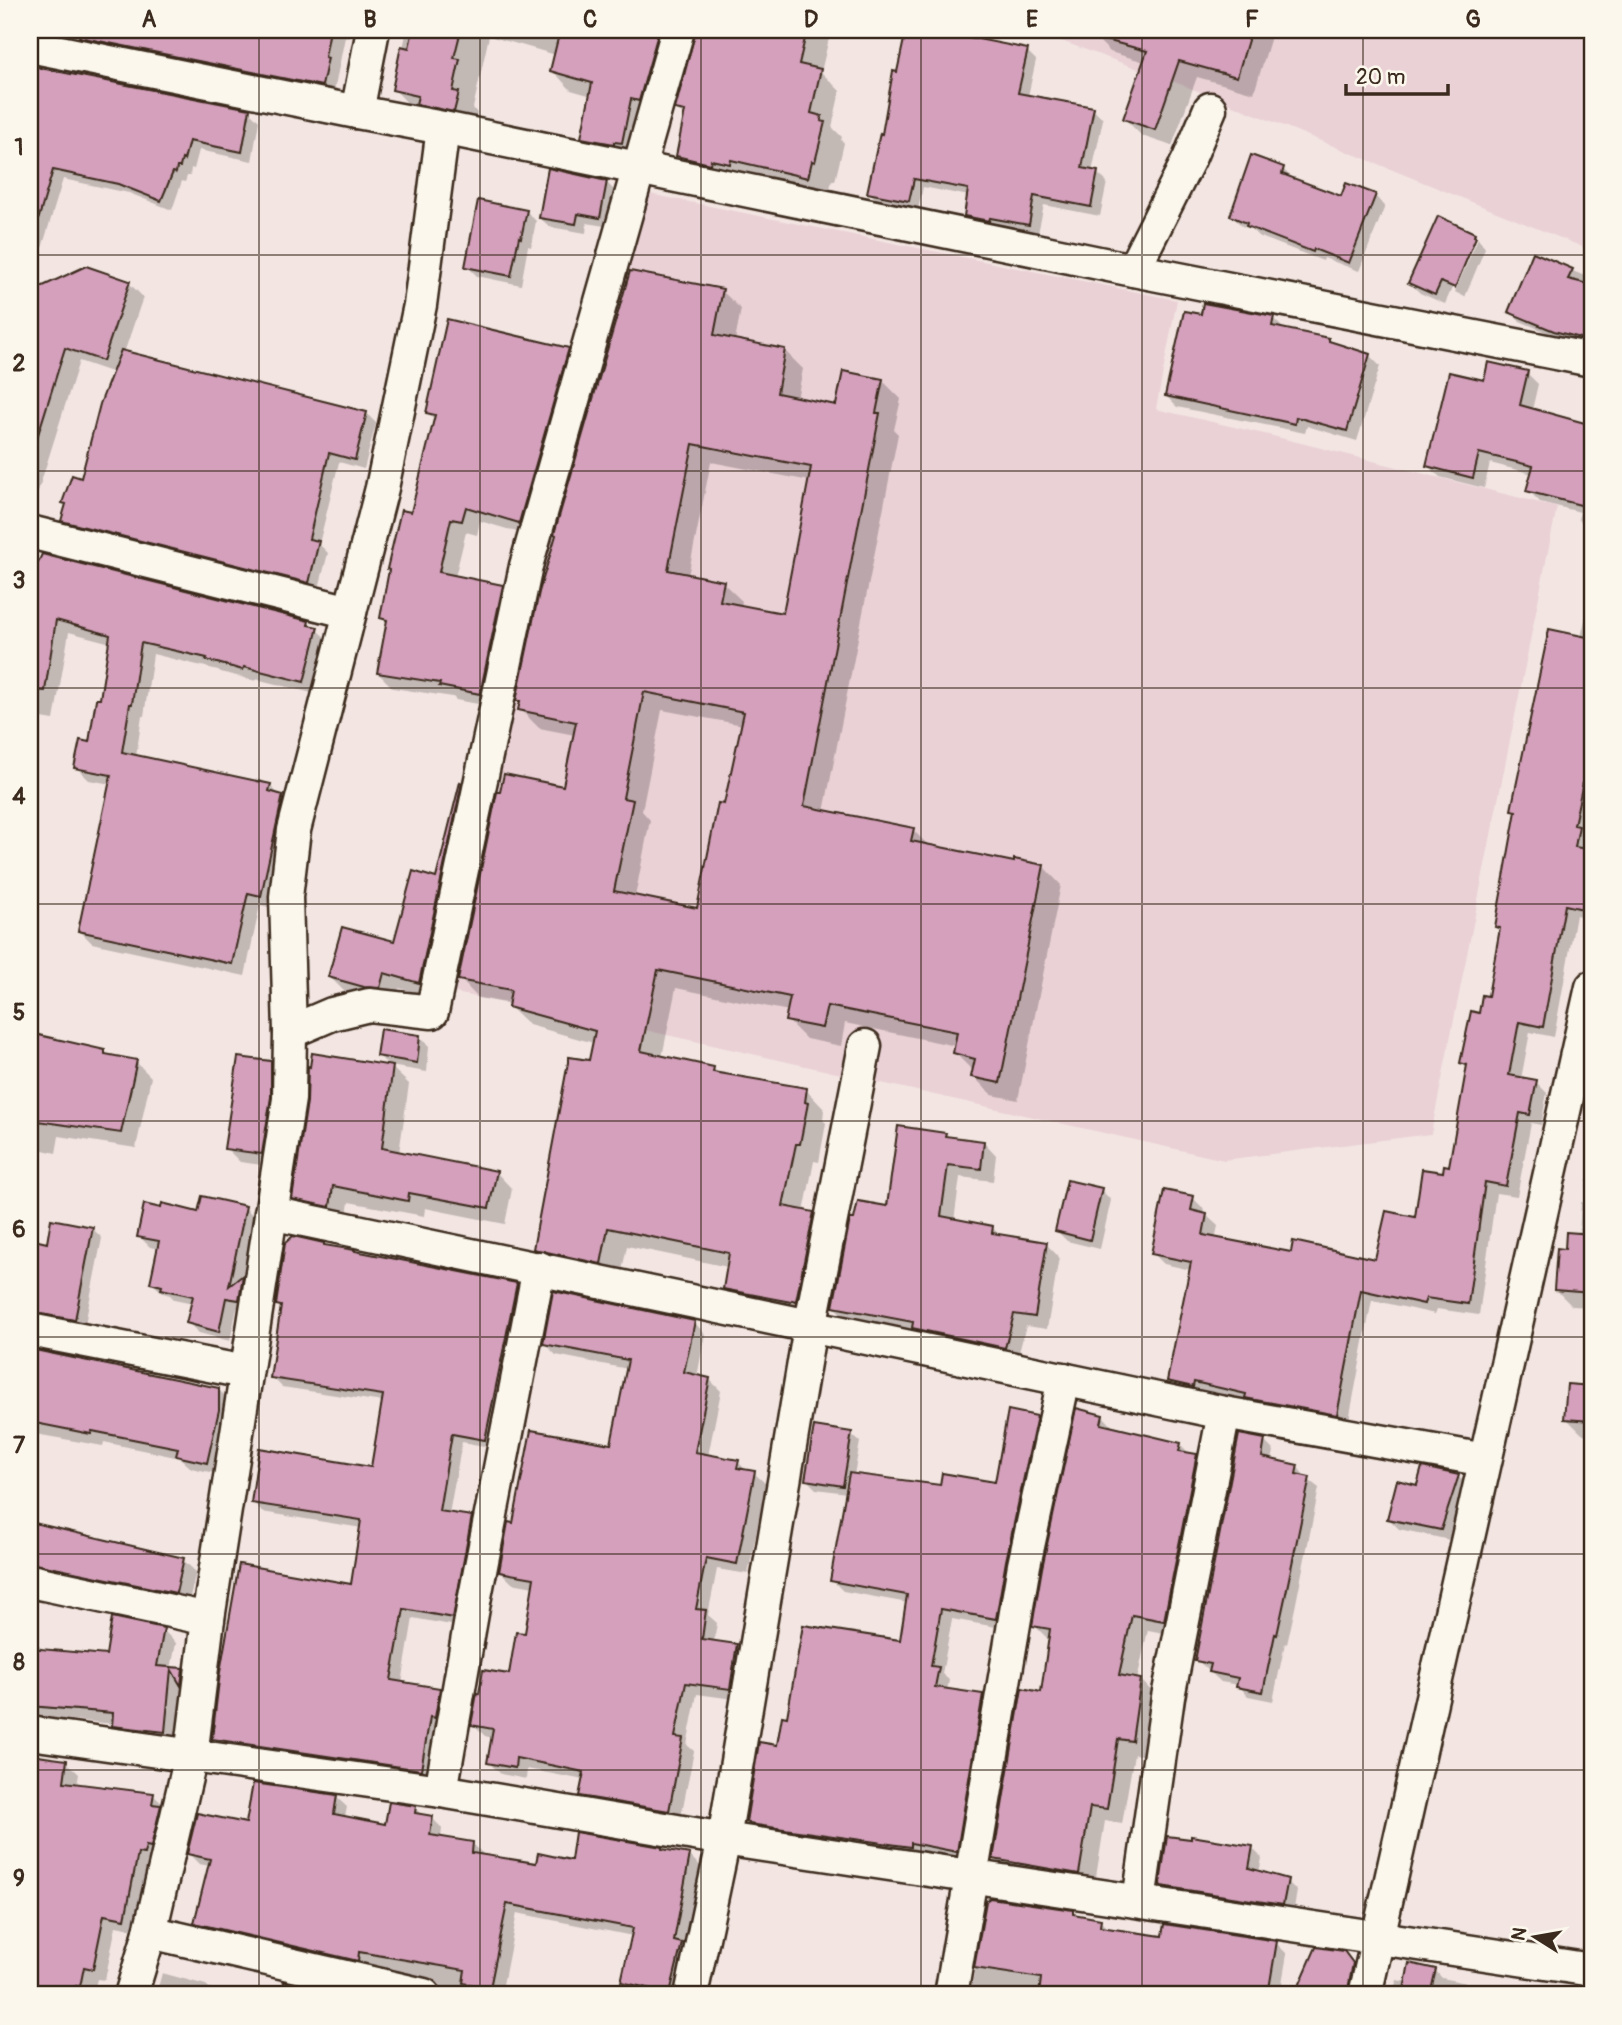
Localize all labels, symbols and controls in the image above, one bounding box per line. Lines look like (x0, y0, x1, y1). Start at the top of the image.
text: A (142, 5, 157, 34)
text: B (363, 5, 377, 34)
text: C (583, 5, 597, 34)
text: D (804, 5, 818, 34)
text: E (1026, 5, 1038, 34)
text: F (1245, 5, 1259, 34)
text: G (1465, 5, 1481, 34)
scale bar (1346, 52, 1447, 96)
text: 20 m (1356, 64, 1405, 91)
text: 1 (15, 133, 24, 162)
text: 2 (13, 349, 26, 378)
text: 3 (13, 566, 25, 595)
text: 4 (12, 782, 26, 811)
text: 5 (13, 998, 25, 1027)
text: 6 (12, 1215, 26, 1244)
text: 7 (13, 1431, 26, 1460)
text: 8 (13, 1648, 25, 1677)
text: 9 (13, 1864, 25, 1893)
north arrow (1500, 1902, 1570, 1972)
text: N (1506, 1925, 1532, 1943)

